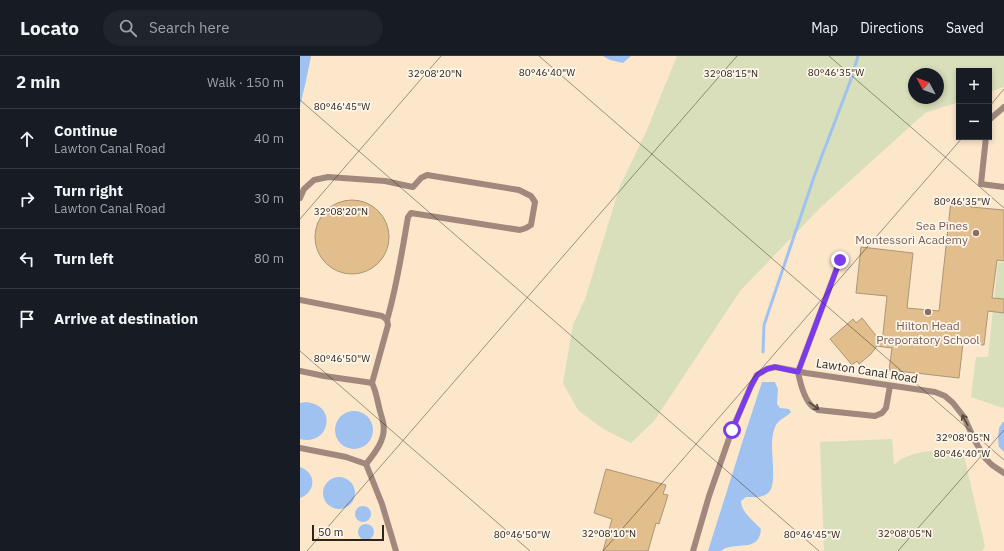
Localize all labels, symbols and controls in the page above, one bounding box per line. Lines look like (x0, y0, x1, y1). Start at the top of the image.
search box (103, 10, 383, 46)
text: Locato (20, 16, 79, 40)
icon: search (117, 17, 139, 39)
text: Search here (149, 18, 229, 37)
text: Map (811, 19, 838, 37)
text: Directions (860, 19, 924, 37)
text: Saved (946, 19, 984, 37)
text: 80°46'40"W (519, 66, 575, 79)
text: 80°46'35"W (808, 66, 864, 79)
text: 32°08'20"N (408, 67, 462, 80)
text: 32°08'15"N (704, 67, 758, 80)
north arrow (908, 68, 944, 104)
map controls (956, 68, 992, 140)
button: + (956, 68, 992, 104)
text: 2 min (16, 71, 60, 93)
text: Walk · 150 m (207, 74, 284, 91)
text: 80°46'45"W (314, 100, 370, 113)
button: − (956, 104, 992, 140)
text: Continue (54, 121, 118, 140)
icon: ahead (16, 128, 38, 150)
text: 40 m (254, 130, 284, 147)
text: Lawton Canal Road (54, 140, 165, 157)
text: Turn right (54, 181, 123, 200)
icon: right (16, 188, 38, 210)
text: 30 m (254, 190, 284, 207)
text: 80°46'35"W (934, 195, 990, 208)
text: Lawton Canal Road (54, 200, 165, 217)
text: 32°08'20"N (314, 205, 368, 218)
place label: Sea Pines Montessori Academy (855, 218, 968, 247)
marker: Sea Pines Montessori Academy (971, 228, 981, 238)
icon: left (16, 248, 38, 270)
text: Turn left (54, 249, 114, 268)
text: 80 m (254, 250, 284, 267)
route end (831, 251, 849, 269)
marker: Hilton Head Preporatory School (923, 307, 933, 317)
icon: arrive (16, 308, 38, 330)
text: Arrive at destination (54, 309, 198, 328)
place label: Hilton Head Preporatory School (876, 318, 980, 347)
text: 80°46'50"W (314, 352, 370, 365)
street label: Lawton Canal Road (815, 355, 919, 386)
one-way arrow (808, 402, 819, 410)
one-way arrow (961, 414, 969, 426)
route start (723, 421, 741, 439)
text: 32°08'05"N (936, 431, 990, 444)
text: 80°46'40"W (934, 447, 990, 460)
scale bar (312, 523, 384, 542)
text: 50 m (318, 525, 343, 539)
text: 32°08'10"N (582, 527, 636, 540)
text: 32°08'05"N (878, 527, 932, 540)
text: 80°46'50"W (494, 528, 550, 541)
text: 80°46'45"W (784, 528, 840, 541)

